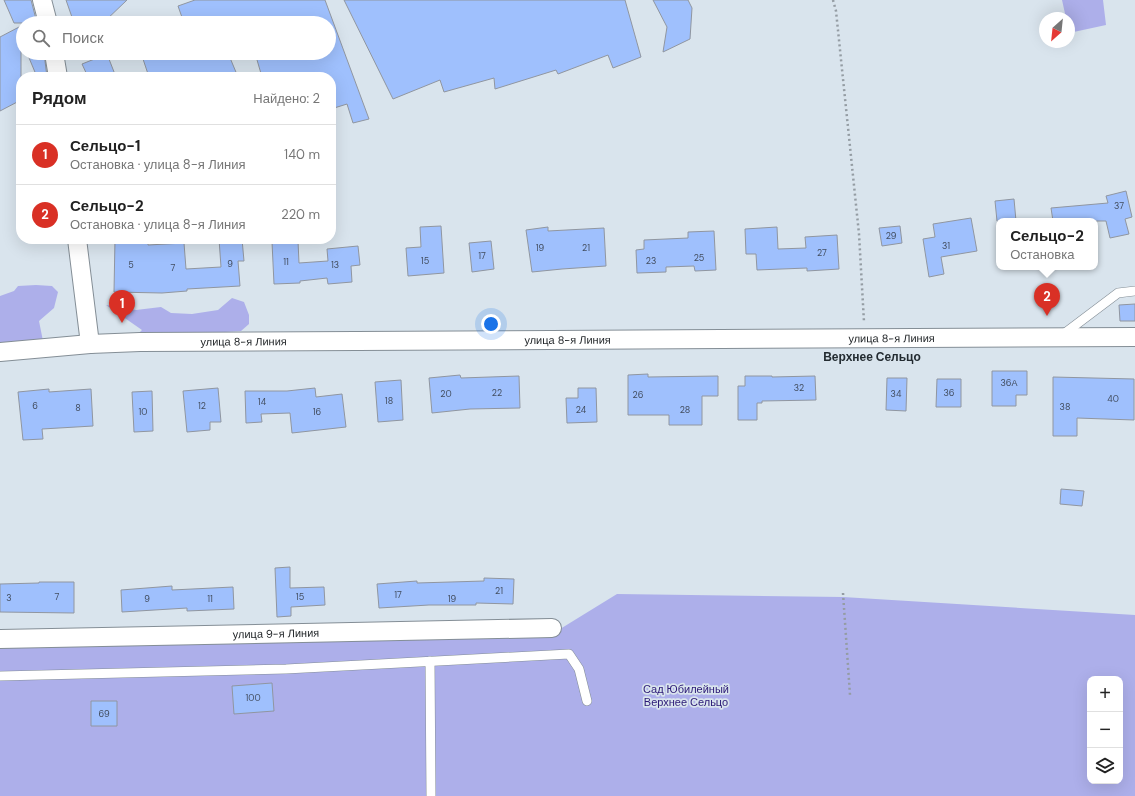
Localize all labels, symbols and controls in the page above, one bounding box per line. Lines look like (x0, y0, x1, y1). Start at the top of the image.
north arrow (1039, 12, 1075, 48)
search box (16, 16, 336, 60)
icon: search (30, 27, 52, 49)
text: Поиск (62, 28, 104, 48)
text: Рядом (32, 87, 87, 109)
text: Найдено: 2 (253, 90, 320, 107)
text: Сельцо-1 (70, 136, 140, 156)
text: 1 (43, 146, 47, 163)
text: 140 m (284, 146, 320, 163)
text: Остановка · улица 8-я Линия (70, 156, 246, 173)
text: Сельцо-2 (70, 196, 144, 216)
house number: 37 (1114, 200, 1124, 212)
text: 2 (41, 206, 49, 223)
text: 220 m (281, 206, 320, 223)
text: Остановка · улица 8-я Линия (70, 216, 246, 233)
popup (996, 218, 1098, 270)
text: Сельцо-2 (1010, 226, 1084, 246)
house number: 29 (886, 230, 897, 242)
house number: 31 (942, 240, 950, 252)
house number: 19 (536, 242, 545, 254)
house number: 21 (582, 242, 590, 254)
text: Остановка (1010, 246, 1074, 263)
house number: 27 (817, 247, 827, 259)
house number: 17 (478, 250, 486, 262)
house number: 25 (694, 252, 704, 264)
house number: 15 (421, 255, 429, 267)
house number: 23 (646, 255, 656, 267)
house number: 11 (283, 256, 289, 268)
house number: 9 (227, 258, 233, 270)
house number: 5 (128, 259, 134, 271)
house number: 13 (331, 259, 339, 271)
house number: 7 (171, 262, 176, 274)
pin: 2 (1034, 283, 1060, 316)
pin: 1 (109, 290, 135, 323)
your location (481, 314, 501, 334)
street label: улица 8-я Линия (848, 331, 935, 345)
street label: улица 8-я Линия (524, 333, 611, 347)
street label: улица 8-я Линия (200, 334, 287, 349)
district label: Верхнее Сельцо (823, 349, 921, 365)
house number: 36А (1001, 377, 1017, 389)
house number: 32 (794, 382, 804, 394)
house number: 22 (492, 387, 502, 399)
house number: 36 (944, 387, 955, 399)
house number: 20 (440, 388, 452, 400)
house number: 34 (891, 388, 902, 400)
house number: 26 (633, 389, 644, 401)
house number: 40 (1107, 393, 1119, 405)
house number: 18 (385, 395, 393, 407)
house number: 14 (258, 396, 267, 408)
house number: 6 (32, 400, 38, 412)
house number: 12 (198, 400, 206, 412)
house number: 38 (1060, 401, 1070, 413)
house number: 8 (75, 402, 81, 414)
house number: 24 (576, 404, 587, 416)
house number: 28 (680, 404, 690, 416)
house number: 10 (139, 406, 147, 418)
house number: 16 (313, 406, 322, 418)
house number: 21 (495, 585, 503, 597)
house number: 17 (394, 589, 402, 601)
house number: 7 (55, 591, 60, 603)
house number: 15 (296, 591, 304, 603)
house number: 3 (6, 592, 12, 604)
house number: 9 (144, 593, 150, 605)
house number: 11 (207, 593, 213, 605)
house number: 19 (448, 593, 457, 605)
street label: улица 9-я Линия (233, 626, 319, 641)
map controls (1087, 676, 1123, 784)
button: + (1087, 676, 1123, 712)
park label: Сад Юбилейный Верхнее Сельцо (643, 682, 729, 709)
house number: 100 (245, 692, 261, 704)
house number: 69 (98, 708, 110, 720)
button: − (1087, 712, 1123, 748)
button: layers (1087, 748, 1123, 784)

